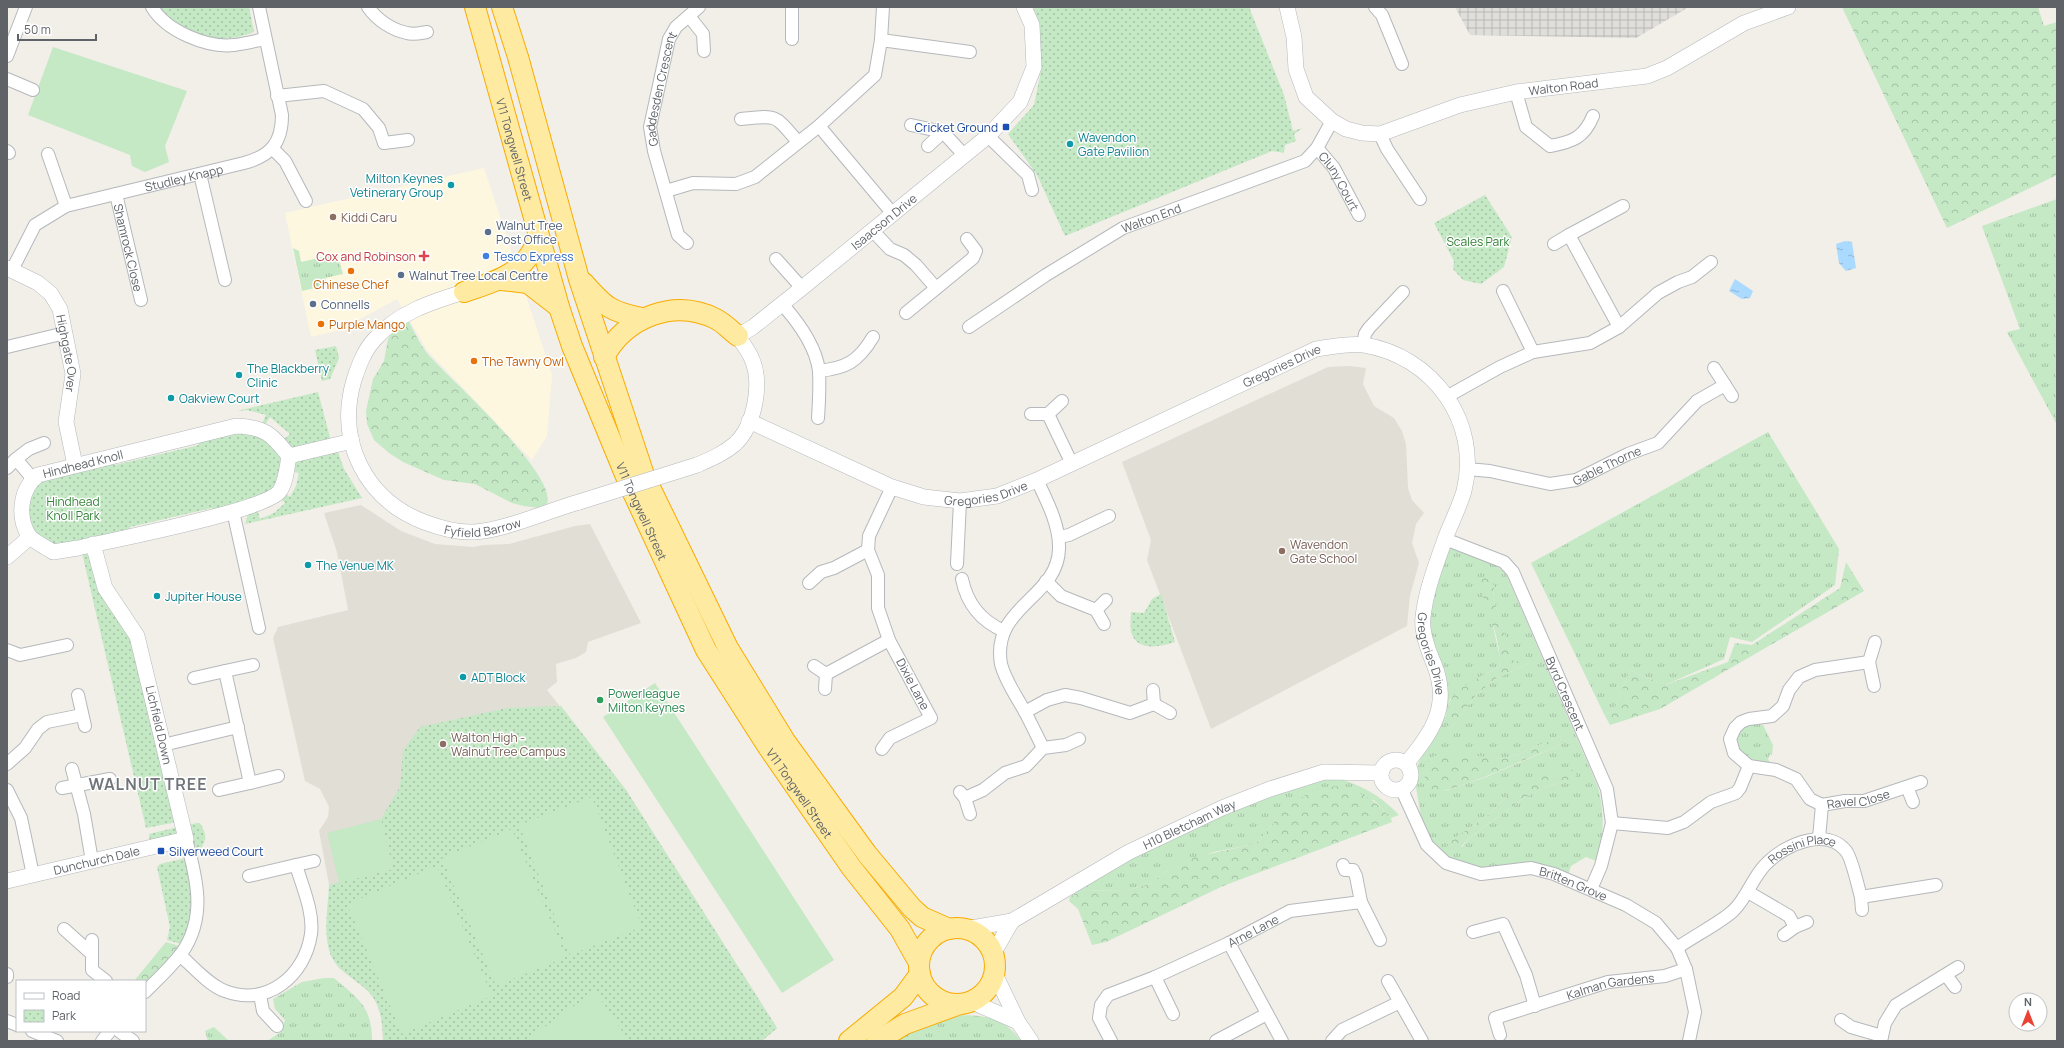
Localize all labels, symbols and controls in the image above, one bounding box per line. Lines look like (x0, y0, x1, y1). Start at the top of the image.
scale bar (18, 16, 96, 42)
text: 50 m (24, 21, 51, 38)
street label: Gaddesden Crescent (641, 28, 680, 148)
street label: Walton Road (1528, 74, 1599, 99)
street label: V11 Tongwell Street (492, 96, 537, 203)
place label: Cricket Ground (915, 119, 998, 136)
marker: Cricket Ground (1001, 122, 1011, 132)
place label: Wavendon Gate Pavilion (1078, 129, 1149, 160)
marker: Wavendon Gate Pavilion (1065, 139, 1075, 149)
street label: Cluny Court (1315, 148, 1364, 214)
street label: Studley Knapp (143, 160, 225, 195)
place label: Milton Keynes Vetinerary Group (350, 170, 443, 201)
marker: Milton Keynes Vetinerary Group (446, 180, 456, 190)
street label: Isaacson Drive (847, 189, 920, 253)
street label: Walton End (1119, 199, 1183, 236)
street label: Shamrock Close (110, 202, 147, 293)
place label: Kiddi Caru (341, 209, 397, 226)
marker: Kiddi Caru (328, 212, 338, 222)
place label: Walnut Tree Post Office (496, 217, 562, 248)
marker: Walnut Tree Post Office (483, 227, 493, 237)
park label: Scales Park (1446, 233, 1511, 250)
place label: Cox and Robinson (316, 248, 416, 265)
place label: Tesco Express (494, 248, 574, 265)
marker: Cox and Robinson (419, 251, 429, 261)
marker: Tesco Express (481, 251, 491, 261)
marker: Chinese Chef (346, 266, 356, 276)
place label: Walnut Tree Local Centre (409, 267, 548, 284)
marker: Walnut Tree Local Centre (396, 270, 406, 280)
place label: Chinese Chef (313, 276, 389, 293)
place label: Connells (321, 296, 370, 313)
marker: Connells (308, 299, 318, 309)
street label: Highgate Over (53, 313, 82, 394)
place label: Purple Mango (329, 316, 405, 333)
marker: Purple Mango (316, 319, 326, 329)
street label: Gregories Drive (1240, 340, 1322, 391)
place label: The Tawny Owl (482, 353, 564, 370)
marker: The Tawny Owl (469, 356, 479, 366)
place label: The Blackberry Clinic (247, 360, 330, 391)
marker: The Blackberry Clinic (234, 370, 244, 380)
place label: Oakview Court (179, 390, 260, 407)
marker: Oakview Court (166, 393, 176, 403)
street label: Gable Thorne (1570, 441, 1643, 489)
street label: Hindhead Knoll (41, 446, 125, 482)
street label: V11 Tongwell Street (612, 460, 672, 563)
street label: Gregories Drive (943, 476, 1030, 510)
park label: Hindhead Knoll Park (46, 493, 101, 524)
street label: Fyfield Barrow (443, 513, 523, 541)
place label: Wavendon Gate School (1290, 536, 1357, 567)
marker: Wavendon Gate School (1277, 546, 1287, 556)
place label: The Venue MK (316, 557, 395, 574)
marker: The Venue MK (303, 560, 313, 570)
place label: Jupiter House (165, 588, 242, 605)
marker: Jupiter House (152, 591, 162, 601)
street label: Gregories Drive (1414, 612, 1449, 695)
street label: Byrd Crescent (1542, 654, 1589, 733)
street label: Dixie Lane (892, 655, 934, 713)
place label: ADT Block (471, 669, 527, 686)
marker: ADT Block (458, 672, 468, 682)
street label: Lichfield Down (142, 684, 176, 766)
place label: Powerleague Milton Keynes (608, 685, 685, 716)
marker: Powerleague Milton Keynes (595, 695, 605, 705)
place label: Walton High - Walnut Tree Campus (451, 729, 566, 760)
marker: Walton High - Walnut Tree Campus (438, 739, 448, 749)
street label: V11 Tongwell Street (763, 745, 837, 842)
district label: WALNUT TREE (88, 773, 208, 795)
street label: Ravel Close (1825, 785, 1892, 813)
street label: H10 Bletcham Way (1140, 795, 1239, 853)
street label: Rossini Place (1764, 831, 1839, 867)
street label: Dunchurch Dale (52, 842, 141, 878)
place label: Silverweed Court (169, 843, 264, 860)
marker: Silverweed Court (156, 846, 166, 856)
street label: Britten Grove (1538, 862, 1610, 905)
street label: Arne Lane (1224, 910, 1281, 951)
street label: Kalman Gardens (1564, 969, 1655, 1003)
legend (16, 980, 146, 1032)
text: Road (52, 987, 80, 1004)
north arrow (2008, 992, 2048, 1032)
text: N (2024, 994, 2032, 1009)
text: Park (52, 1007, 77, 1024)

